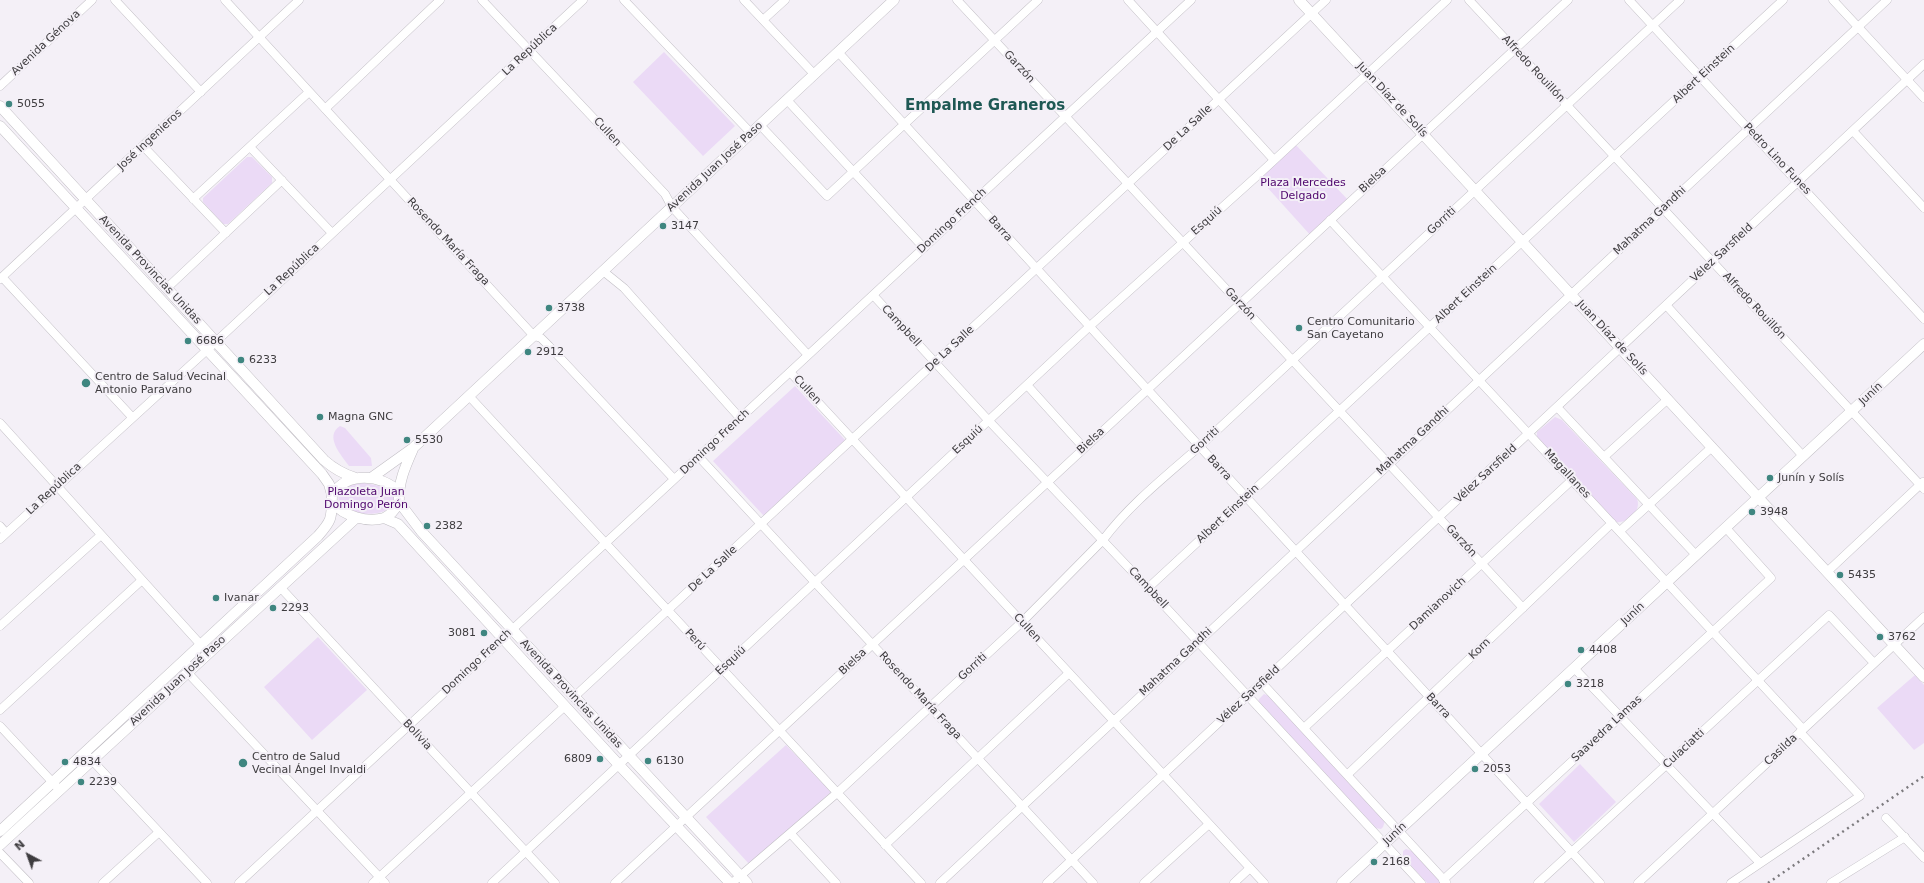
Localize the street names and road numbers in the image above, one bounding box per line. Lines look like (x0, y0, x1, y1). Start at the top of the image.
street label: Avenida Génova (9, 8, 83, 78)
street label: La República (500, 21, 560, 79)
street label: Alfredo Rouillón (1499, 33, 1567, 105)
street label: Albert Einstein (1670, 42, 1738, 106)
street label: Garzón (1001, 48, 1037, 86)
street label: Juan Díaz de Solís (1354, 60, 1430, 140)
street label: De La Salle (1161, 102, 1215, 154)
street label: José Ingenieros (115, 107, 185, 173)
street label: Cullen (590, 115, 624, 149)
street label: Avenida Juan José Paso (664, 119, 766, 215)
street label: Pedro Lino Funes (1740, 120, 1814, 198)
street label: Bielsa (1356, 164, 1390, 196)
street label: Mahatma Gandhi (1611, 184, 1689, 258)
street label: Domingo French (915, 186, 989, 256)
street label: Rosendo María Fraga (404, 195, 492, 289)
street label: Esquiú (1189, 204, 1225, 238)
street label: Gorriti (1425, 204, 1459, 238)
street label: Avenida Provincias Unidas (96, 213, 204, 327)
street label: Barra (985, 213, 1015, 245)
street label: Vélez Sarsfield (1688, 221, 1756, 285)
street label: La República (262, 241, 322, 299)
street label: Albert Einstein (1432, 262, 1500, 326)
street label: Alfredo Rouillón (1720, 270, 1788, 342)
street label: Garzón (1222, 285, 1258, 323)
street label: Juan Díaz de Solís (1574, 298, 1650, 378)
street label: Campbell (878, 302, 924, 350)
street label: De La Salle (923, 323, 977, 375)
street label: Cullen (790, 373, 824, 407)
street label: Junín (1857, 380, 1885, 408)
street label: Mahatma Gandhi (1374, 404, 1452, 478)
street label: Domingo French (678, 407, 752, 477)
street label: Esquiú (950, 423, 986, 457)
street label: Bielsa (1074, 425, 1108, 457)
street label: Gorriti (1188, 425, 1222, 457)
street label: Vélez Sarsfield (1452, 442, 1520, 506)
street label: Magallanes (1541, 447, 1593, 501)
street label: Barra (1204, 453, 1234, 483)
street label: La República (24, 460, 84, 518)
street label: Albert Einstein (1194, 482, 1262, 546)
street label: Garzón (1443, 522, 1479, 560)
street label: De La Salle (686, 543, 740, 595)
street label: Campbell (1125, 564, 1171, 612)
street label: Damianovich (1407, 575, 1469, 633)
street label: Junín (1619, 600, 1647, 628)
street label: Cullen (1010, 611, 1044, 645)
street label: Mahatma Gandhi (1137, 625, 1215, 699)
street label: Domingo French (440, 627, 514, 697)
street label: Perú (682, 627, 708, 653)
street label: Avenida Juan José Paso (127, 633, 229, 729)
street label: Korn (1467, 636, 1493, 662)
street label: Avenida Provincias Unidas (517, 637, 625, 751)
street label: Esquiú (713, 644, 749, 678)
street label: Bielsa (836, 646, 870, 678)
street label: Rosendo María Fraga (876, 649, 964, 743)
street label: Gorriti (956, 650, 990, 684)
street label: Vélez Sarsfield (1215, 663, 1283, 727)
street label: Barra (1423, 691, 1453, 721)
street label: Saavedra Lamas (1569, 693, 1645, 765)
street label: Bolivia (400, 717, 434, 753)
street label: Culaciatti (1660, 726, 1708, 772)
street label: Casilda (1762, 732, 1800, 768)
street label: Junín (1381, 820, 1409, 848)

